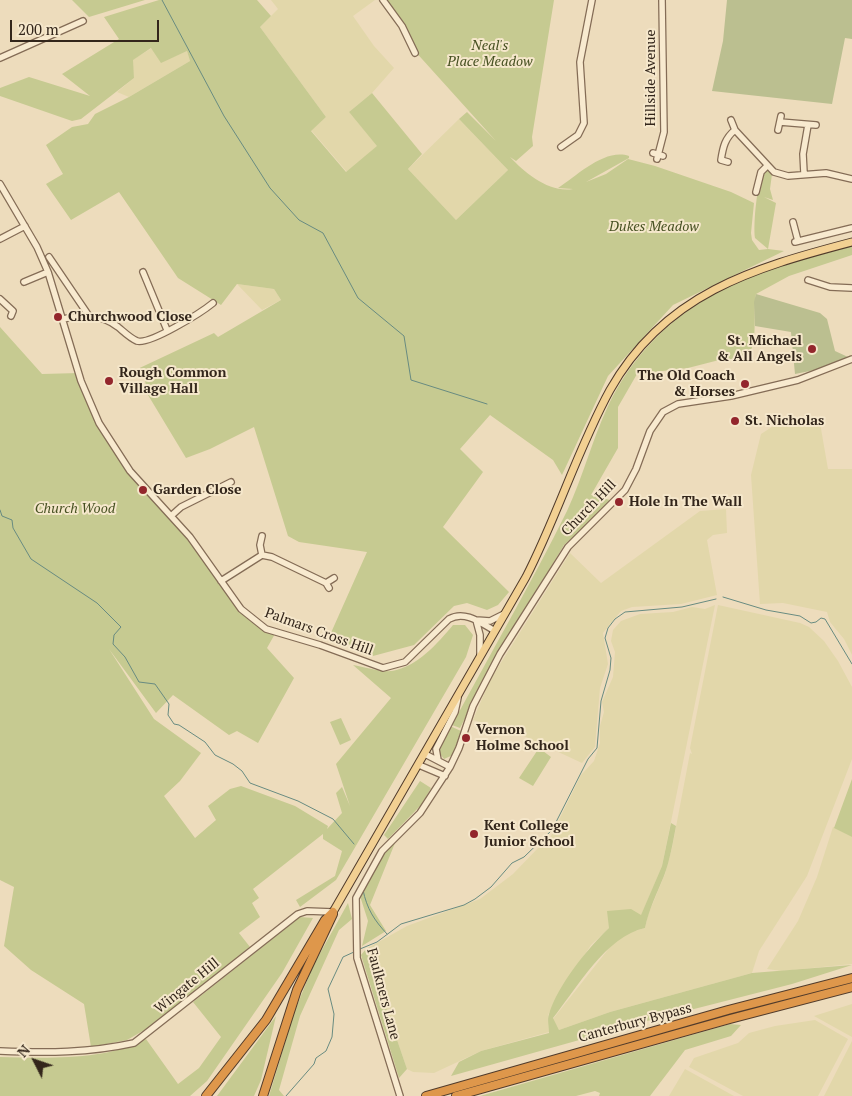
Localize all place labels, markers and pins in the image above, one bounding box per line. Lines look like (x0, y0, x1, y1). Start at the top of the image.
place label: Churchwood Close (68, 309, 192, 325)
marker: Churchwood Close (52, 311, 64, 323)
place label: St. Michael & All Angels (717, 333, 802, 366)
marker: St. Michael & All Angels (806, 343, 818, 355)
place label: Rough Common Village Hall (119, 365, 226, 398)
place label: The Old Coach & Horses (637, 368, 735, 401)
marker: Rough Common Village Hall (103, 375, 115, 387)
marker: The Old Coach & Horses (739, 378, 751, 390)
place label: St. Nicholas (745, 413, 824, 429)
marker: St. Nicholas (729, 415, 741, 427)
place label: Garden Close (153, 482, 241, 498)
marker: Garden Close (137, 484, 149, 496)
place label: Hole In The Wall (629, 494, 742, 510)
marker: Hole In The Wall (613, 496, 625, 508)
place label: Vernon Holme School (476, 722, 569, 754)
marker: Vernon Holme School (460, 732, 472, 744)
place label: Kent College Junior School (484, 818, 574, 850)
marker: Kent College Junior School (468, 828, 480, 840)

